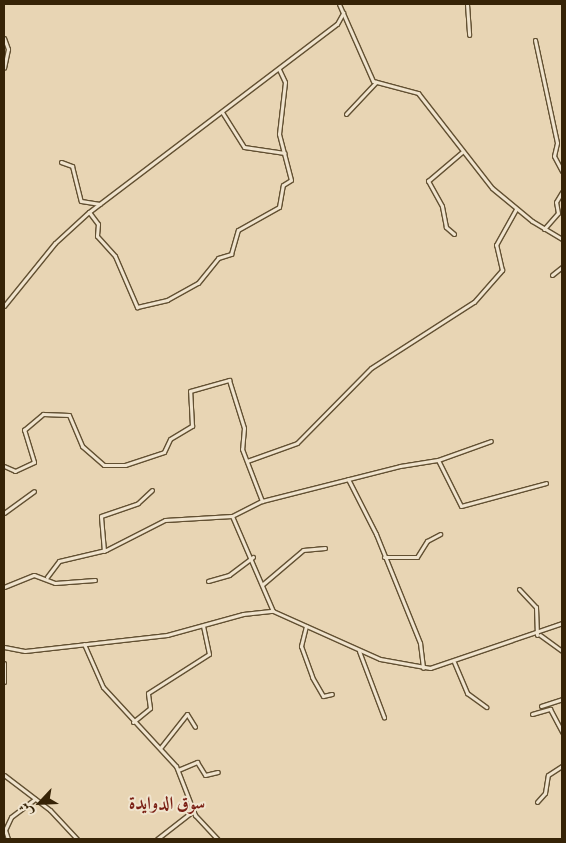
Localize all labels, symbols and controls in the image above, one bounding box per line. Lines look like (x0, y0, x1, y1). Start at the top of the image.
north arrow (15, 778, 65, 828)
district label: سوق الدوايدة (129, 792, 205, 814)
text: ش (14, 799, 38, 820)

